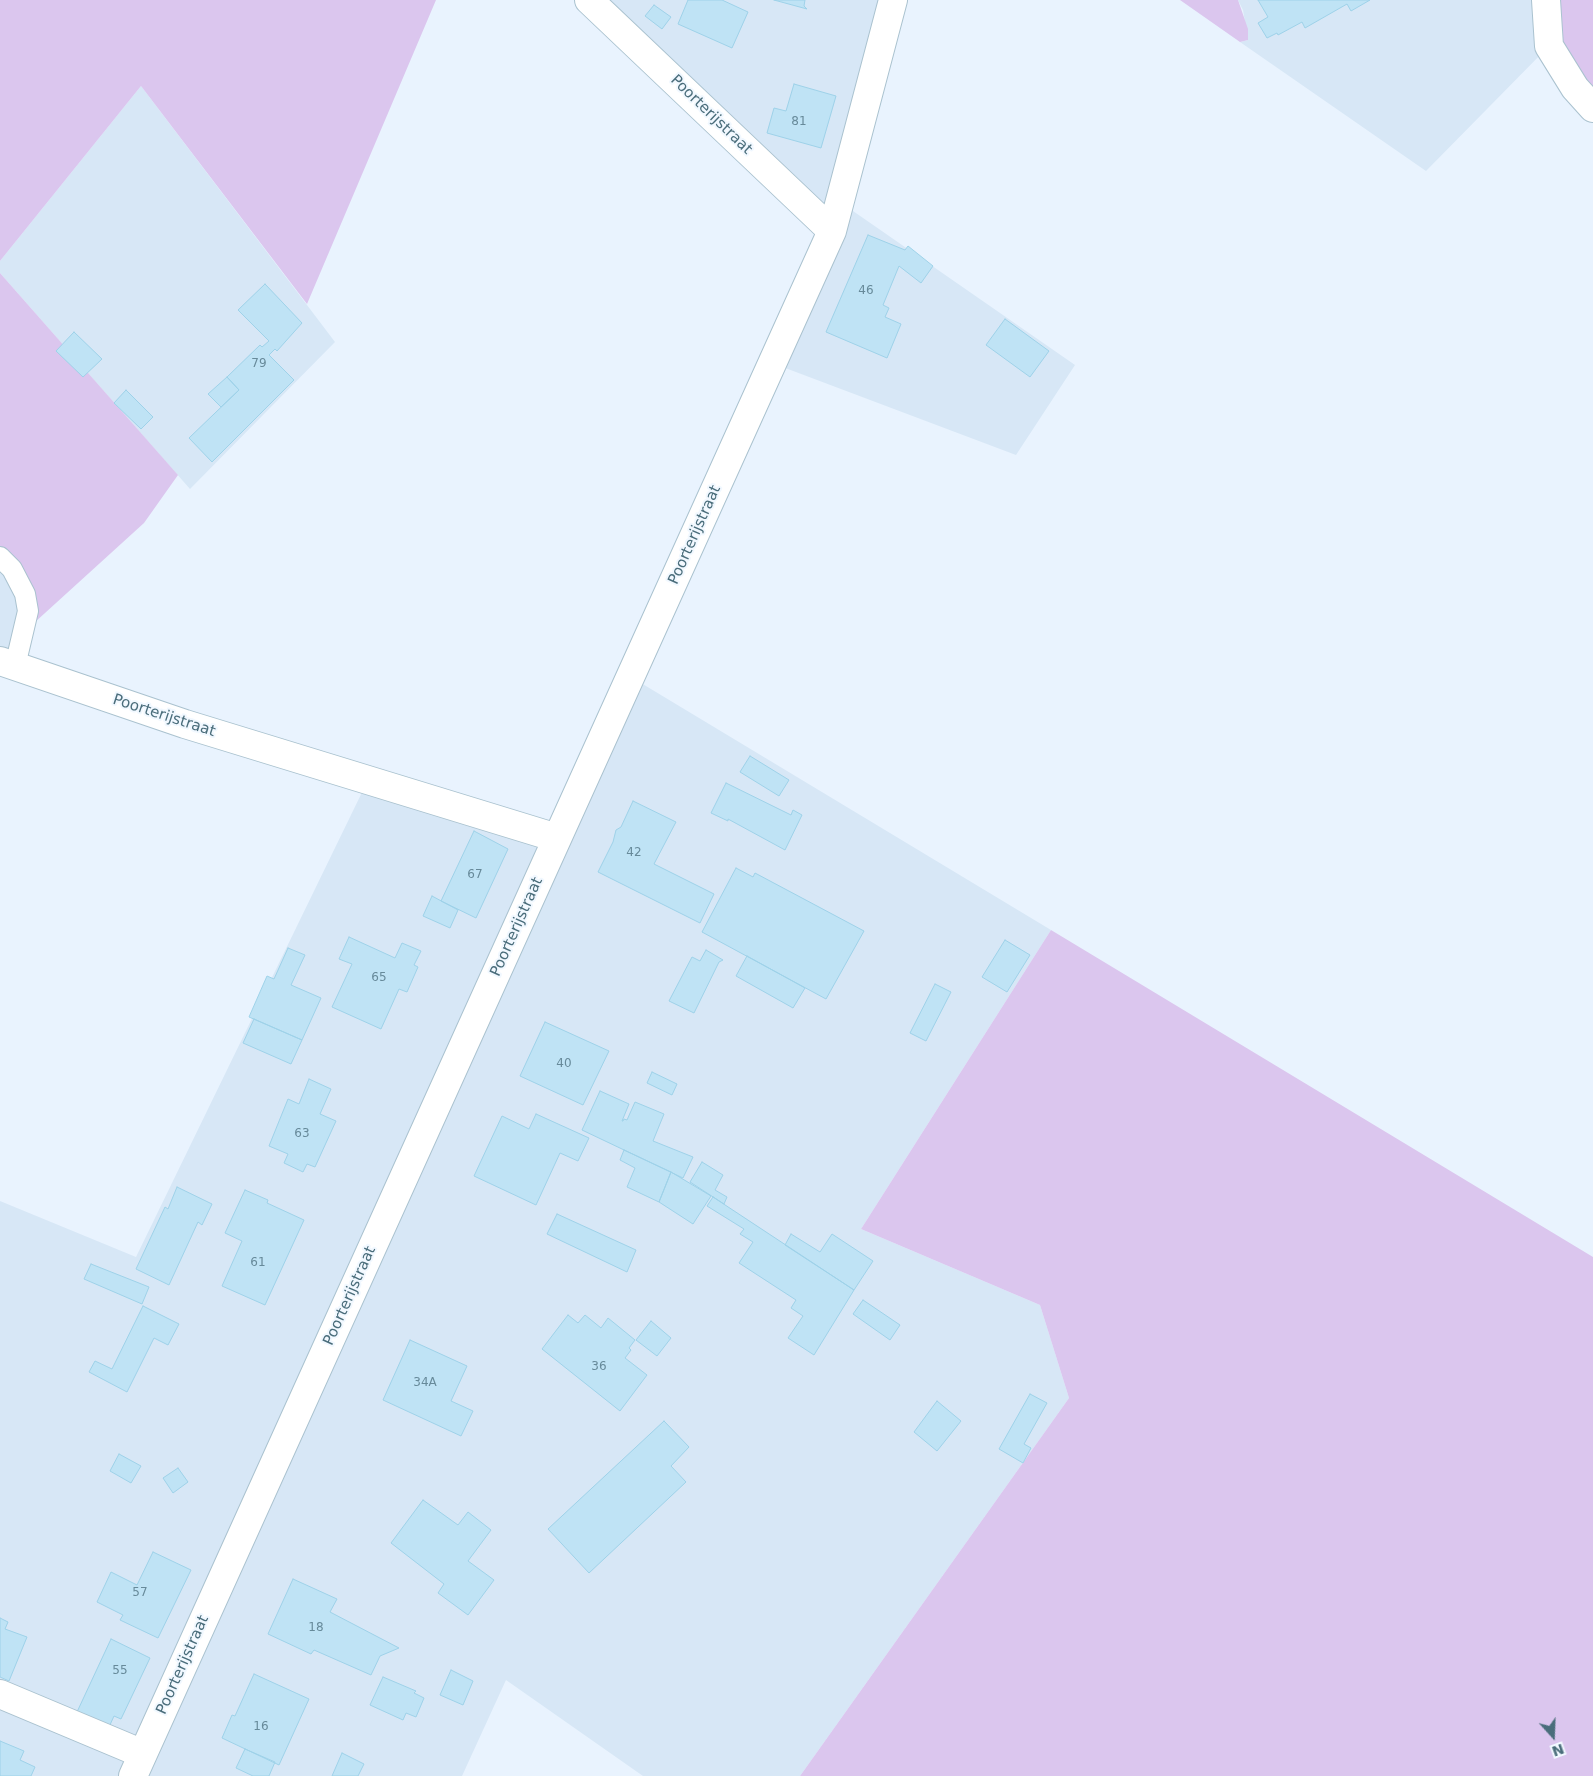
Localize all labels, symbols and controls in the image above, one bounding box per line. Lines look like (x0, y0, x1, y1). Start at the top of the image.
street label: Poorterijstraat (666, 71, 756, 159)
house number: 81 (791, 115, 807, 129)
house number: 46 (858, 284, 874, 298)
house number: 79 (251, 357, 267, 371)
street label: Poorterijstraat (665, 483, 725, 587)
street label: Poorterijstraat (110, 691, 218, 741)
house number: 42 (626, 846, 642, 860)
house number: 67 (467, 868, 483, 882)
street label: Poorterijstraat (487, 875, 547, 979)
house number: 65 (371, 971, 387, 985)
house number: 40 (556, 1057, 572, 1071)
house number: 63 (294, 1127, 310, 1141)
street label: Poorterijstraat (320, 1244, 380, 1348)
house number: 61 (250, 1256, 266, 1270)
house number: 36 (591, 1360, 607, 1374)
house number: 34A (413, 1376, 437, 1390)
house number: 57 (132, 1586, 148, 1600)
street label: Poorterijstraat (153, 1613, 213, 1717)
house number: 18 (308, 1621, 324, 1635)
house number: 55 (112, 1664, 128, 1678)
north arrow (1528, 1711, 1578, 1761)
house number: 16 (253, 1720, 269, 1734)
text: N (1550, 1741, 1566, 1760)

